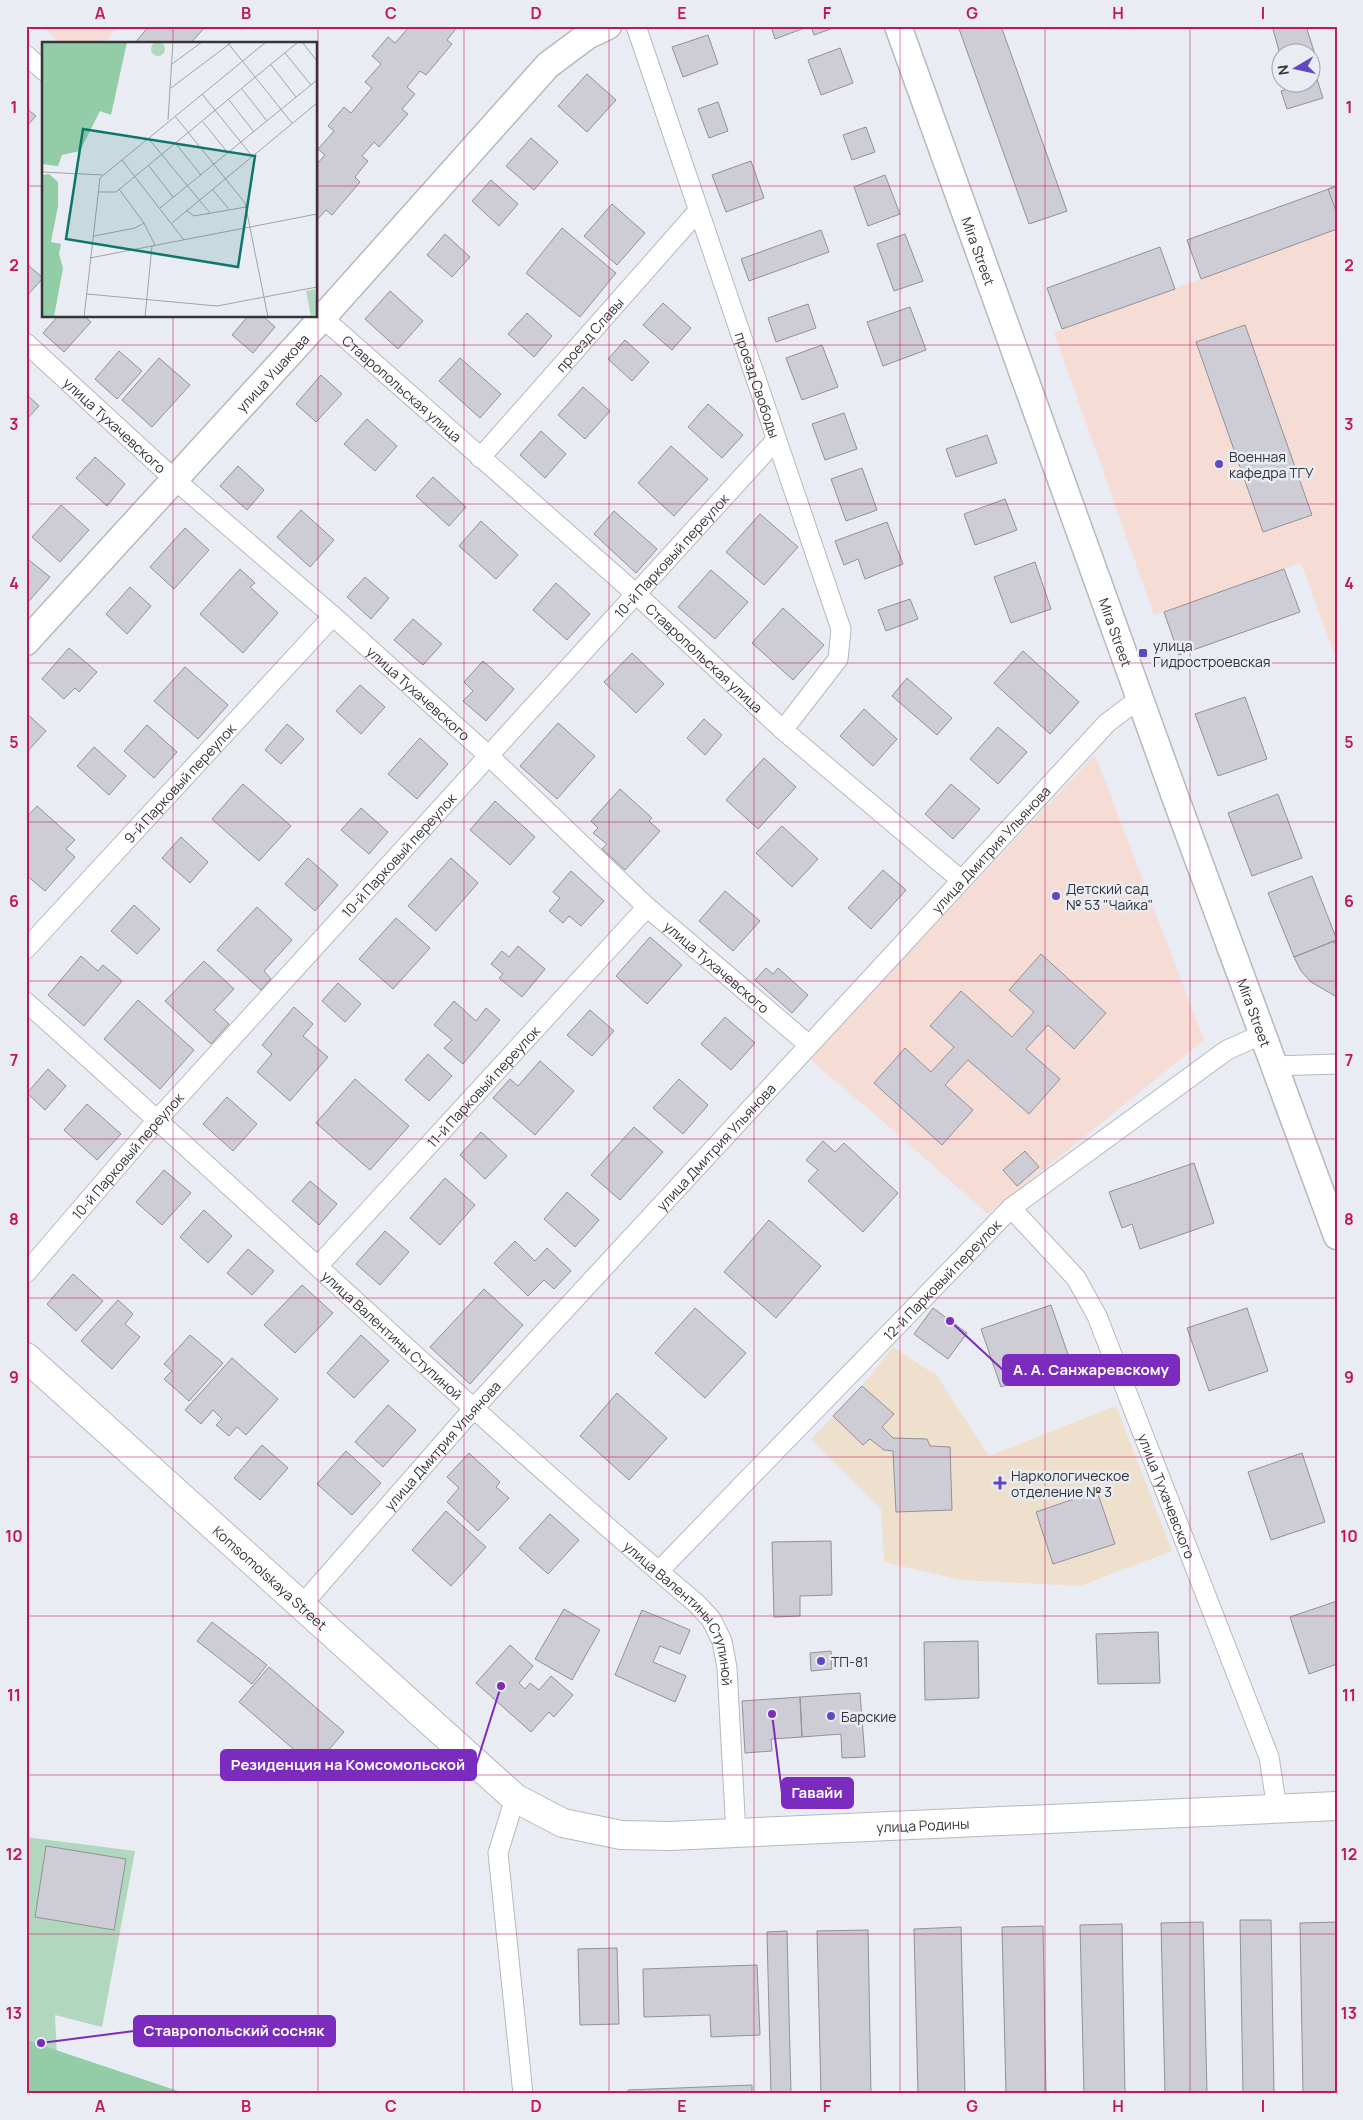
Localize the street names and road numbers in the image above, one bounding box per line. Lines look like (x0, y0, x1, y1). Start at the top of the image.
street label: Mira Street (958, 214, 1000, 288)
street label: проезд Славы (551, 293, 627, 376)
street label: улица Ушакова (232, 329, 313, 416)
street label: проезд Свободы (731, 329, 785, 440)
street label: Ставропольская улица (339, 330, 466, 446)
street label: улица Тухачевского (60, 373, 170, 477)
street label: 10-й Парковый переулок (609, 488, 733, 622)
street label: Mira Street (1095, 595, 1137, 669)
street label: Ставропольская улица (642, 599, 767, 716)
street label: улица Тухачевского (363, 641, 474, 744)
street label: 9-й Парковый переулок (119, 718, 240, 847)
street label: улица Дмитрия Ульянова (927, 781, 1054, 917)
street label: 10-й Парковый переулок (337, 788, 461, 921)
street label: улица Тухачевского (660, 916, 774, 1017)
street label: Mira Street (1233, 976, 1276, 1050)
street label: 11-й Парковый переулок (422, 1020, 544, 1151)
street label: улица Дмитрия Ульянова (652, 1079, 779, 1214)
street label: 10-й Парковый переулок (67, 1087, 188, 1223)
street label: 12-й Парковый переулок (879, 1214, 1005, 1344)
street label: улица Валентины Ступиной (318, 1266, 467, 1404)
street label: улица Дмитрия Ульянова (380, 1376, 504, 1514)
street label: улица Тухачевского (1134, 1431, 1200, 1561)
street label: Komsomolskaya Street (209, 1521, 332, 1634)
street label: улица Валентины Ступиной (620, 1536, 737, 1686)
street label: улица Родины (876, 1813, 970, 1836)

